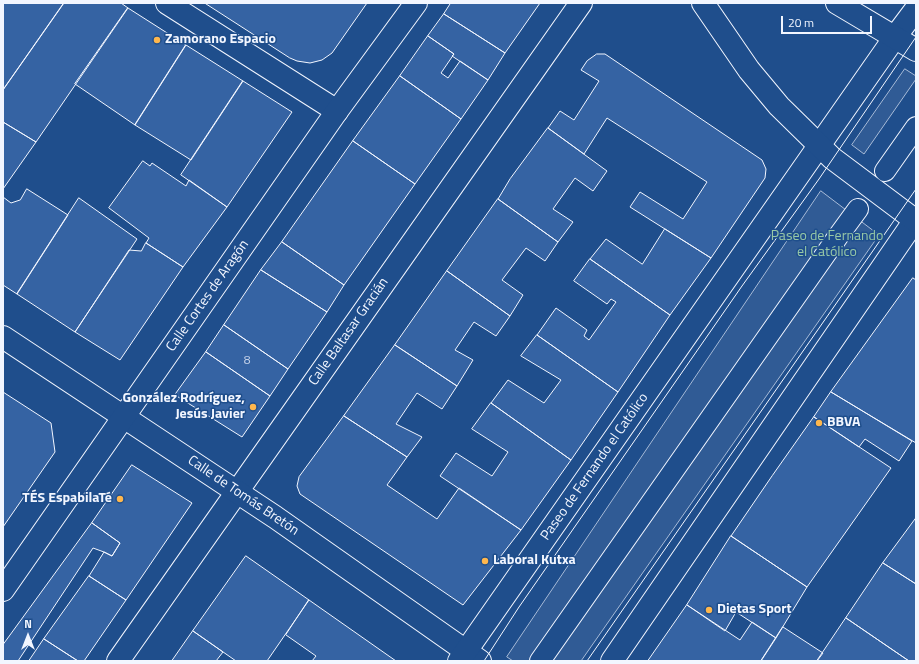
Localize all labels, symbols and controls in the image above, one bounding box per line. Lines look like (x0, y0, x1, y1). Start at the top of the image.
scale bar (783, 8, 874, 34)
text: 20 m (788, 13, 814, 32)
place label: Zamorano Espacio (165, 32, 276, 48)
marker: Zamorano Espacio (152, 35, 162, 45)
park label: Paseo de Fernando el Católico (771, 229, 883, 262)
street label: Calle Cortes de Aragón (163, 237, 253, 355)
street label: Calle Baltasar Gracián (306, 275, 392, 389)
house number: 8 (244, 354, 250, 368)
street label: Paseo de Fernando el Católico (538, 390, 652, 544)
place label: González Rodríguez, Jesús Javier (122, 391, 245, 424)
marker: González Rodríguez, Jesús Javier (248, 402, 258, 412)
place label: BBVA (827, 415, 860, 431)
marker: BBVA (814, 418, 824, 428)
street label: Calle de Tomás Bretón (184, 452, 302, 540)
place label: TÉS EspabilaTé (22, 491, 112, 507)
marker: TÉS EspabilaTé (115, 494, 125, 504)
place label: Laboral Kutxa (493, 553, 576, 569)
marker: Laboral Kutxa (480, 556, 490, 566)
place label: Dietas Sport (717, 602, 792, 618)
marker: Dietas Sport (704, 605, 714, 615)
north arrow (8, 616, 48, 656)
text: N (24, 616, 32, 632)

